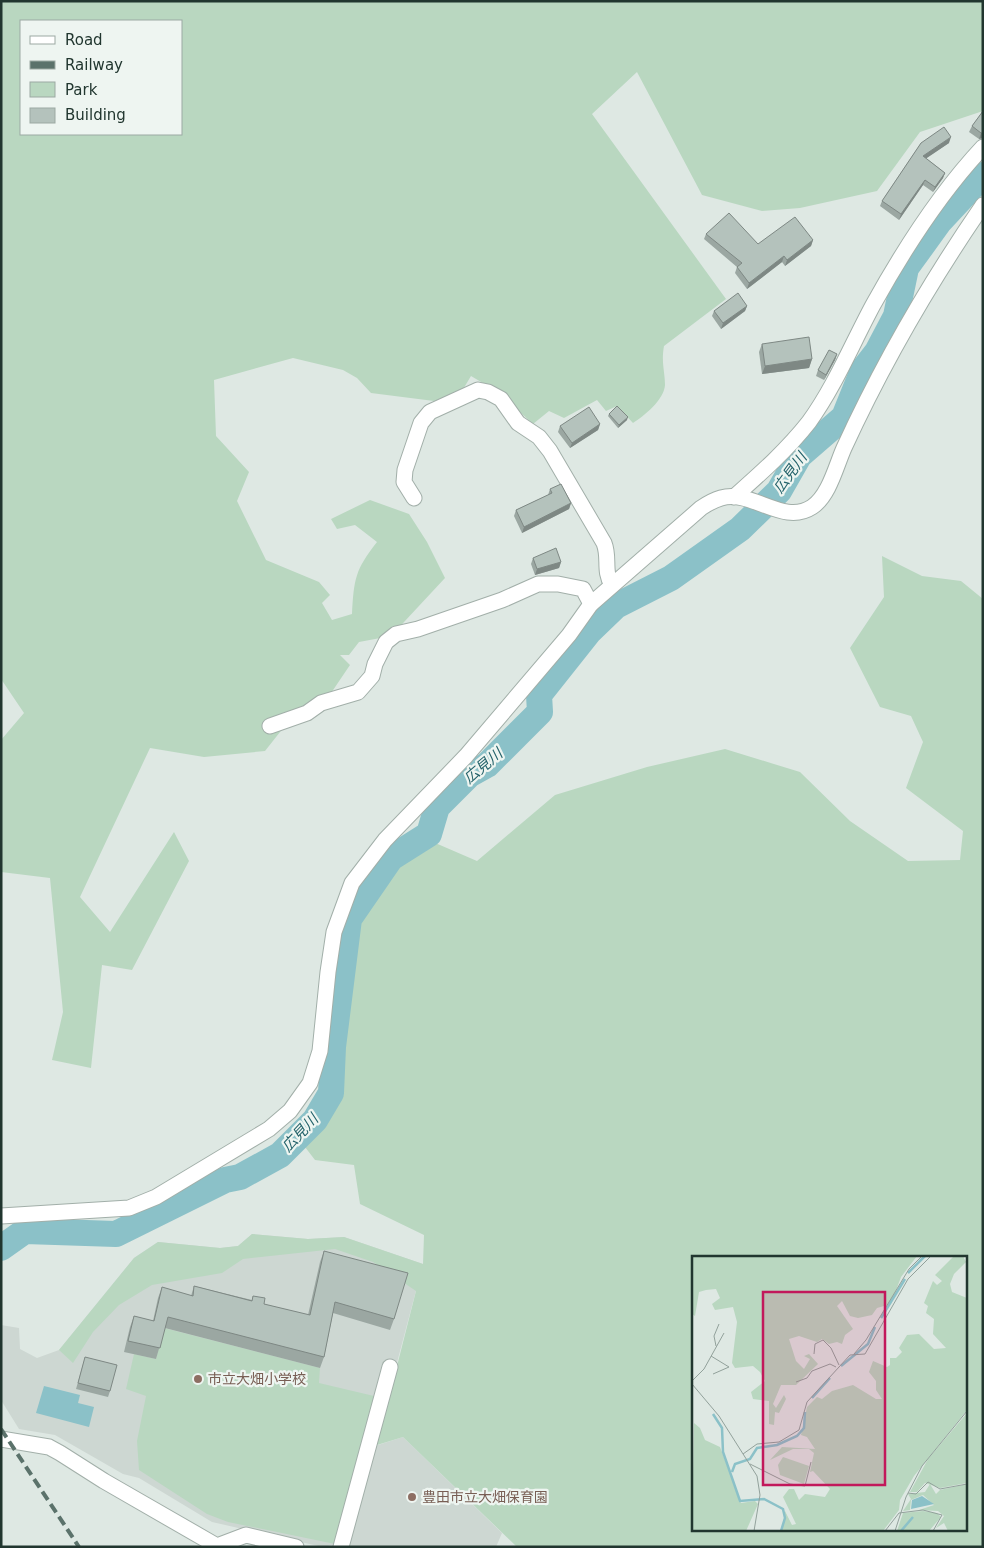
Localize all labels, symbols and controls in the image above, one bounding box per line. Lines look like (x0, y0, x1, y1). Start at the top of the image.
legend (20, 20, 182, 135)
text: Road (65, 31, 103, 49)
text: Railway (65, 56, 123, 74)
text: Park (65, 81, 98, 99)
text: Building (65, 106, 126, 124)
water label: 広見川 (769, 448, 812, 496)
water label: 広見川 (460, 743, 508, 787)
water label: 広見川 (278, 1109, 323, 1156)
inset map (692, 1256, 966, 1530)
place label: 市立大畑小学校 (208, 1371, 306, 1387)
marker: 市立大畑小学校 (192, 1373, 204, 1385)
place label: 豊田市立大畑保育園 (422, 1489, 548, 1505)
marker: 豊田市立大畑保育園 (406, 1491, 418, 1503)

